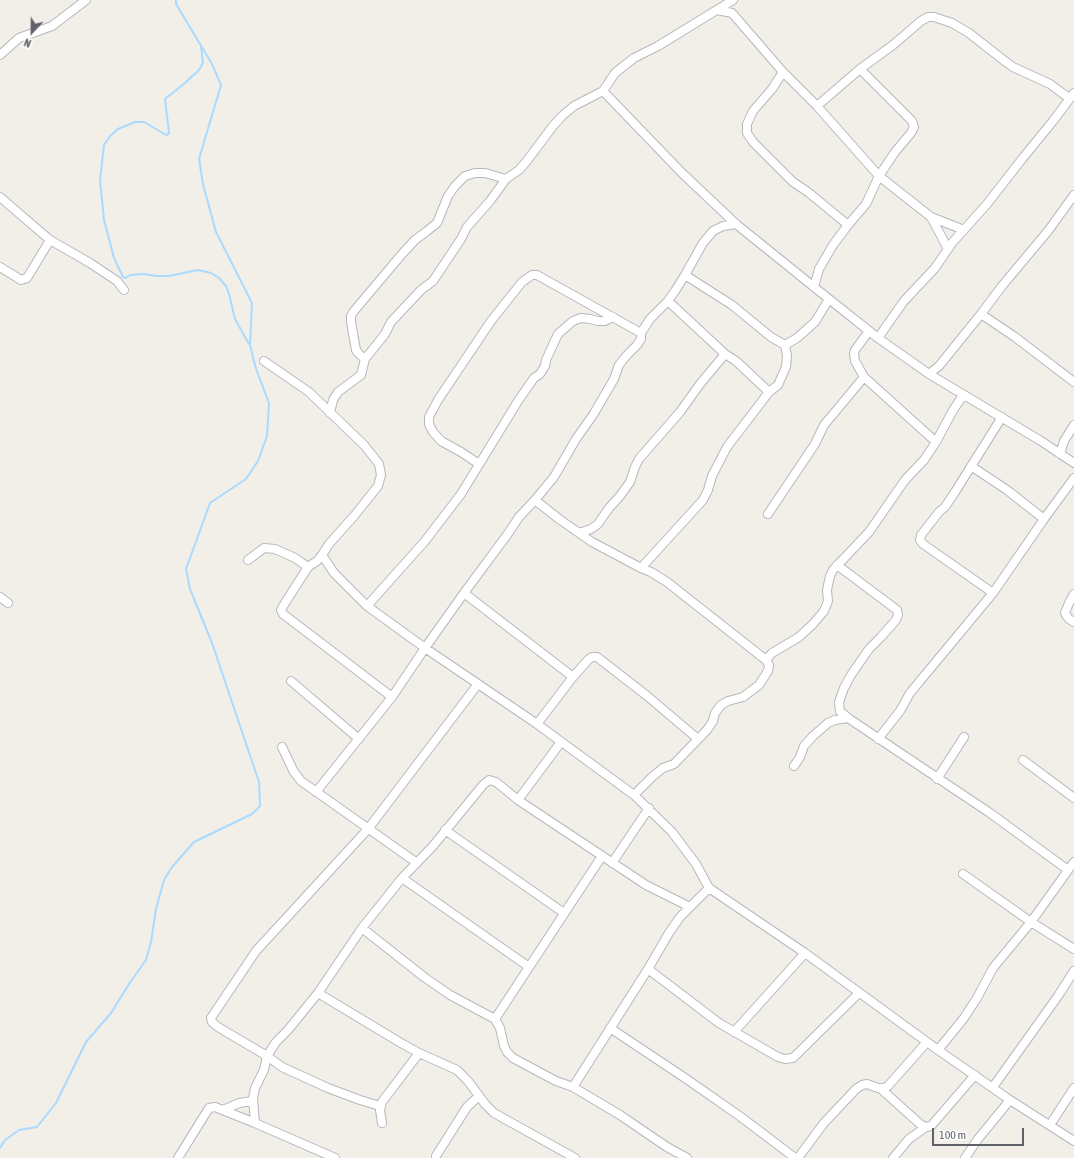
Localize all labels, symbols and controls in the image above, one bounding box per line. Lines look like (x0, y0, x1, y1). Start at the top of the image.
north arrow (12, 12, 52, 52)
text: N (22, 36, 33, 50)
scale bar (934, 1120, 1026, 1146)
text: 100 m (939, 1128, 966, 1142)

